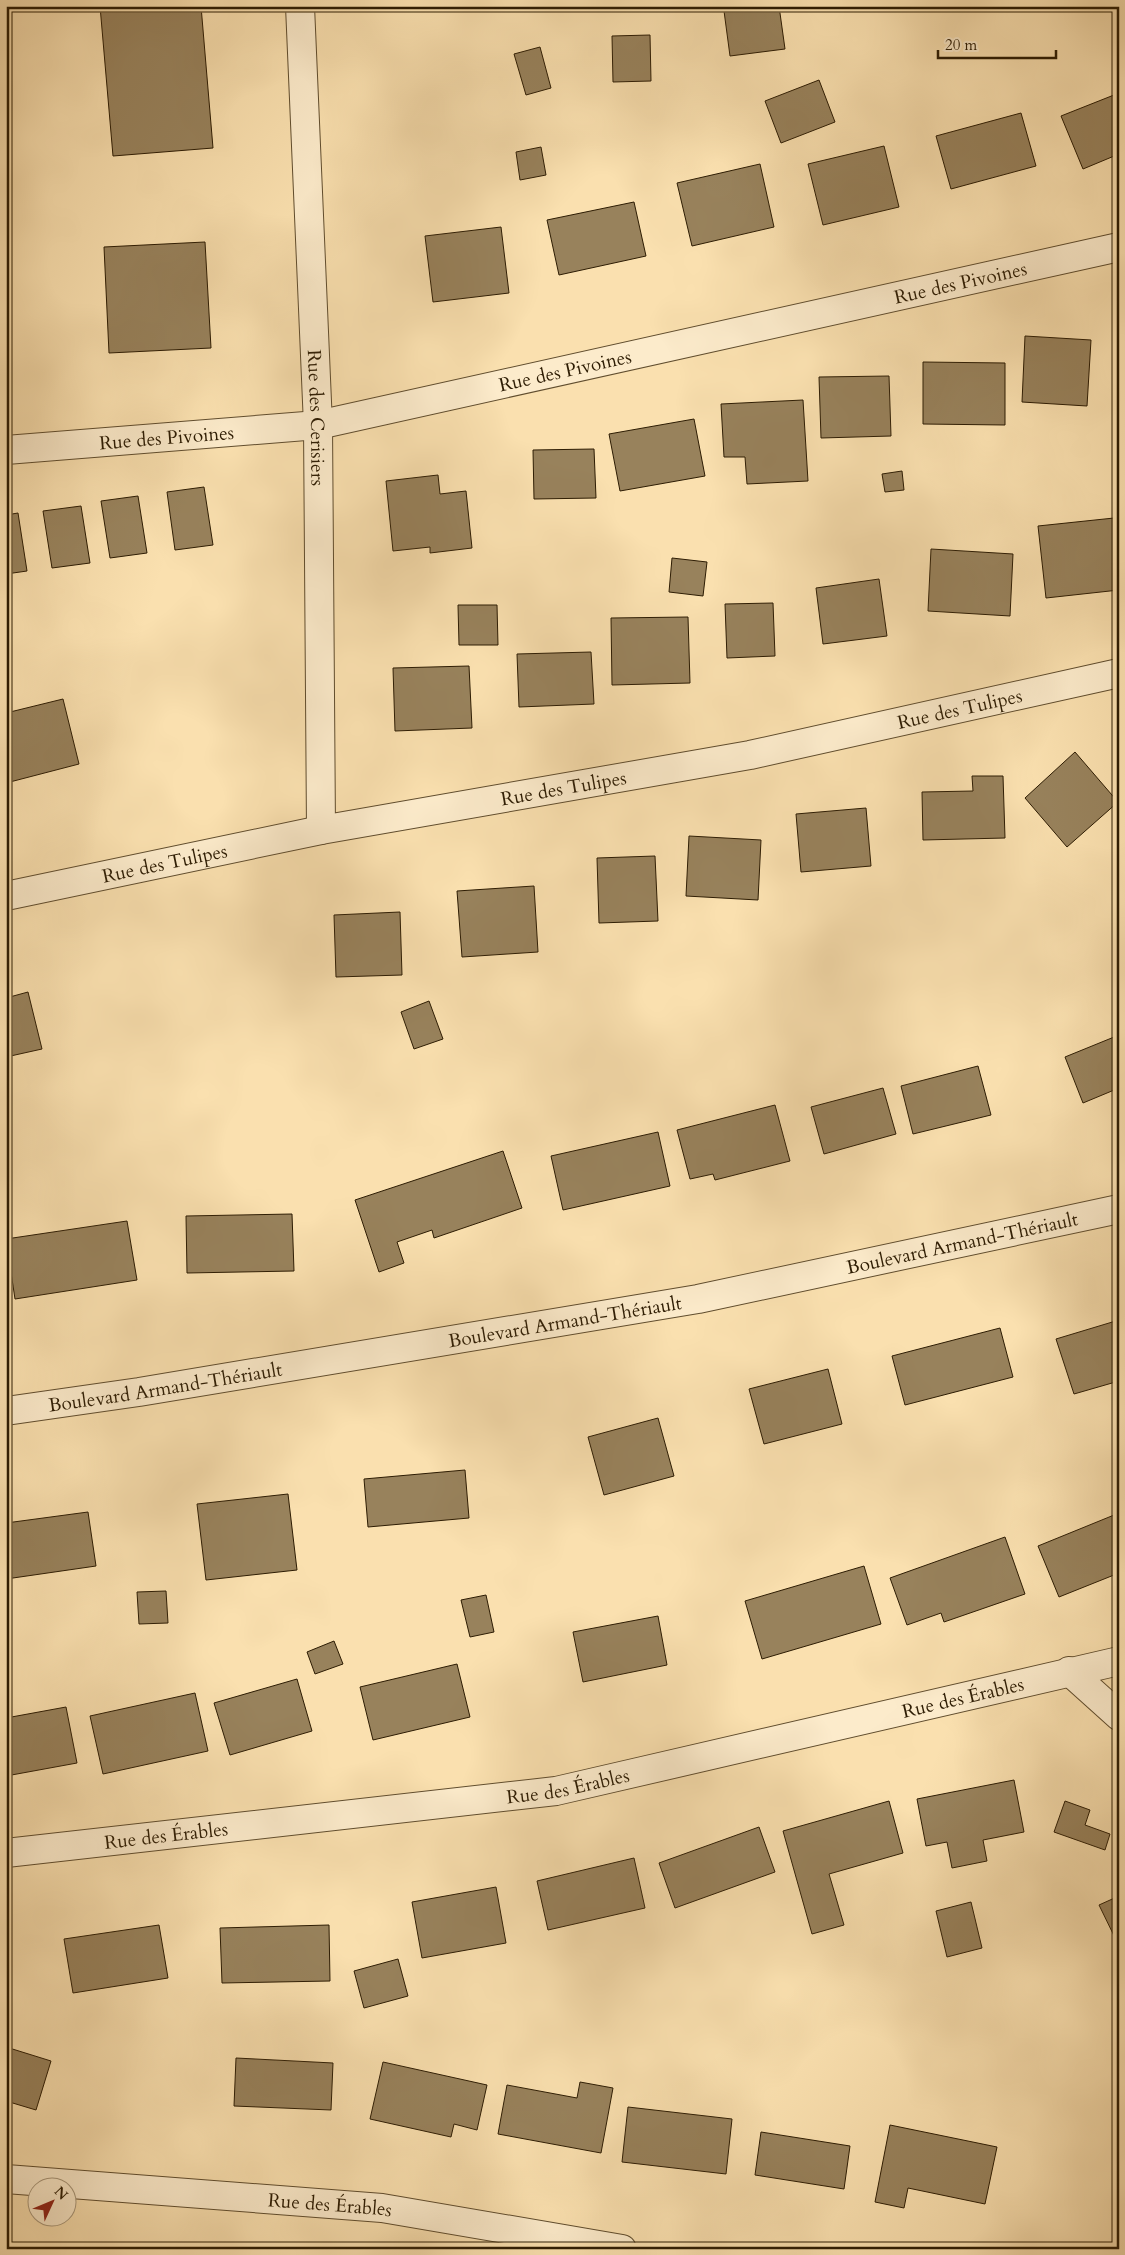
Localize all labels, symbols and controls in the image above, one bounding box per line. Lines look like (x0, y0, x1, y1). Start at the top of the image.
scale bar (938, 28, 1055, 60)
text: 20 m (945, 35, 977, 55)
street label: Rue des Pivoines (892, 256, 1029, 311)
street label: Rue des Pivoines (496, 344, 634, 398)
street label: Rue des Cerisiers (301, 349, 330, 486)
street label: Rue des Pivoines (98, 420, 235, 456)
street label: Rue des Tulipes (895, 683, 1025, 736)
street label: Rue des Tulipes (499, 765, 629, 812)
street label: Rue des Tulipes (100, 838, 230, 890)
street label: Boulevard Armand-Thériault (844, 1206, 1080, 1281)
street label: Boulevard Armand-Thériault (446, 1290, 684, 1354)
street label: Boulevard Armand-Thériault (47, 1356, 284, 1419)
street label: Rue des Érables (899, 1671, 1027, 1725)
street label: Rue des Érables (505, 1762, 632, 1810)
street label: Rue des Érables (103, 1816, 229, 1856)
north arrow (28, 2178, 78, 2228)
text: N (50, 2182, 72, 2204)
street label: Rue des Érables (267, 2187, 394, 2224)

